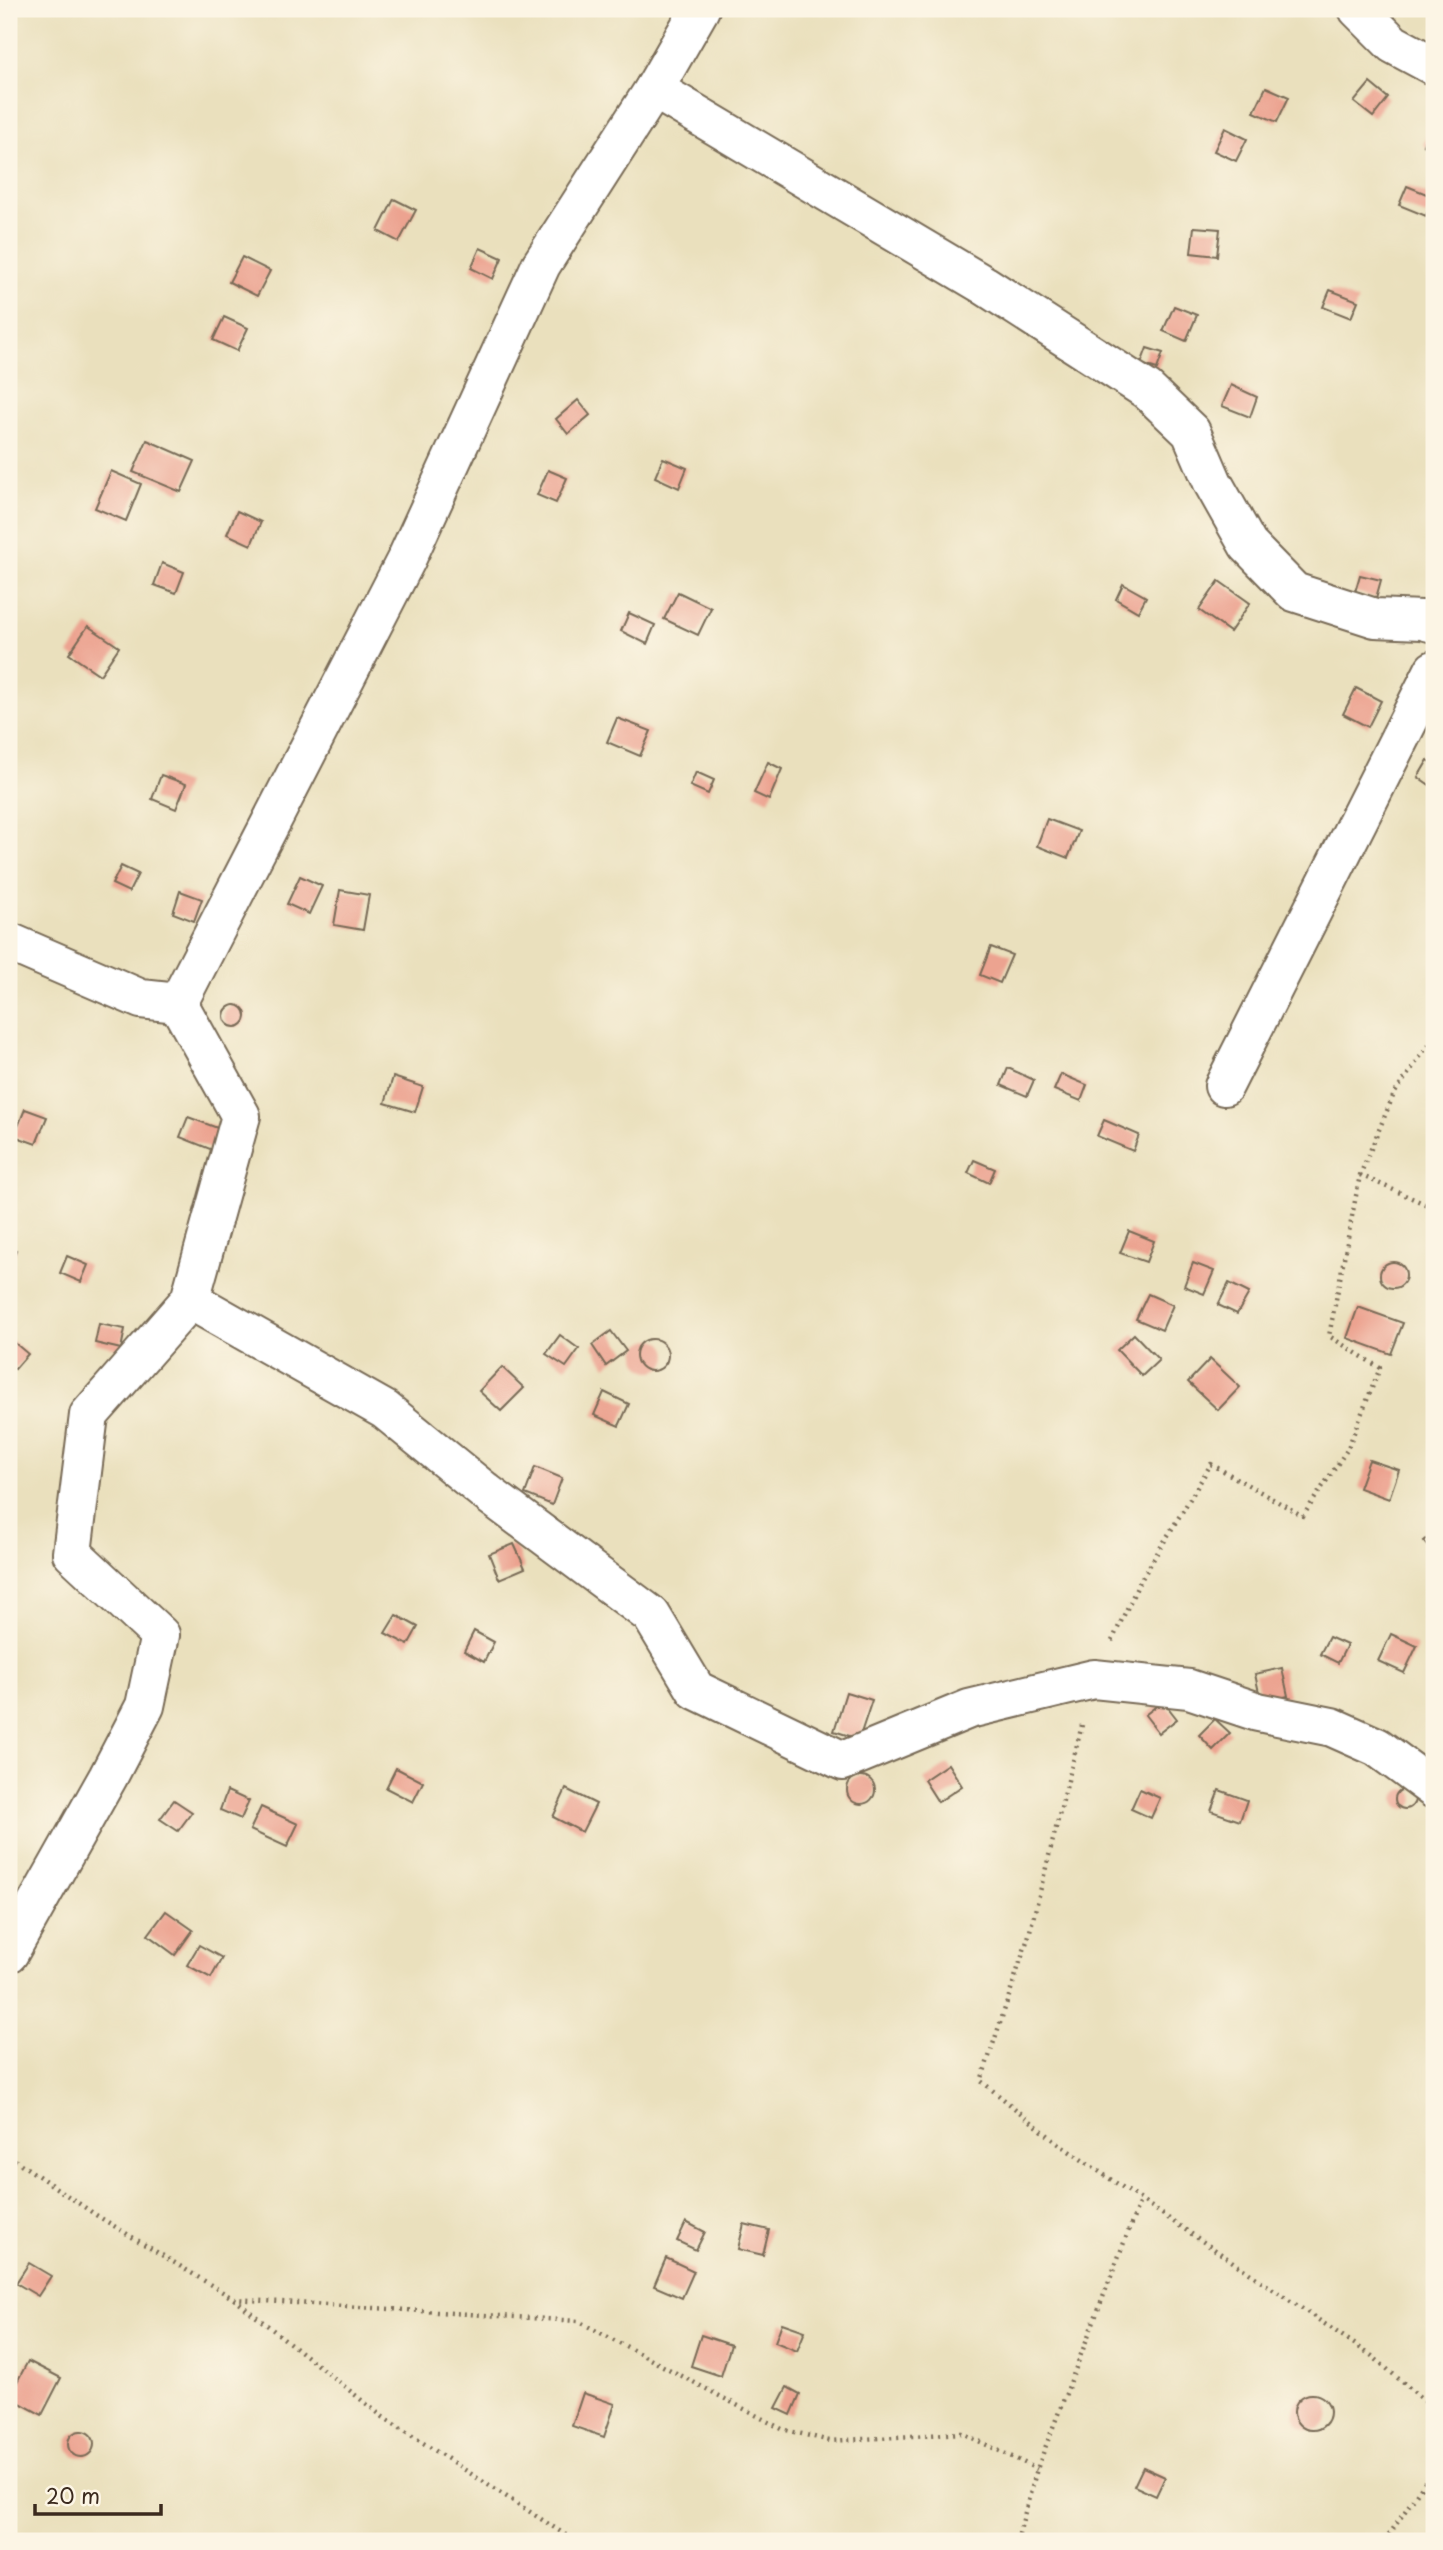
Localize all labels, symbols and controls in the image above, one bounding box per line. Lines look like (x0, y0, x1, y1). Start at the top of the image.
scale bar (35, 2473, 161, 2517)
text: 20 m (46, 2479, 100, 2511)

